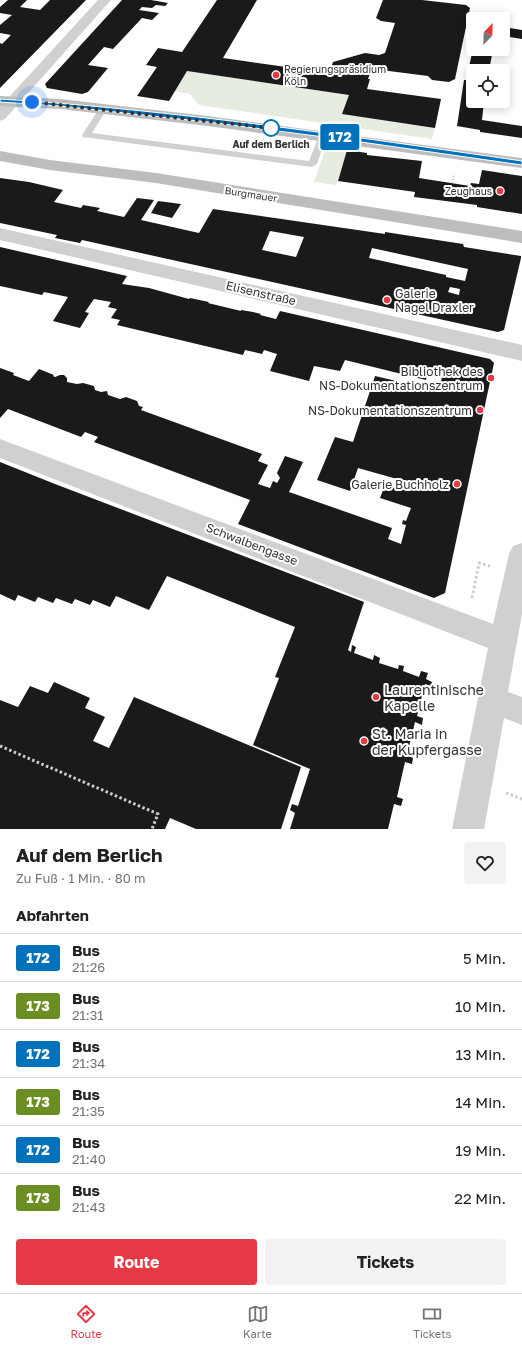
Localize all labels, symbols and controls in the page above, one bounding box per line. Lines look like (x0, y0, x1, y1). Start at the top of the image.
north arrow (466, 12, 510, 56)
map controls (466, 12, 510, 108)
place label: Regierungspräsidium Köln (284, 63, 386, 87)
button: locate (466, 64, 510, 108)
marker: Regierungspräsidium Köln (271, 70, 281, 80)
your location (22, 92, 42, 112)
marker: Auf dem Berlich (262, 119, 280, 137)
line badge: 172 (317, 124, 363, 150)
text: 172 (328, 128, 352, 145)
place label: Auf dem Berlich (232, 138, 310, 150)
street label: Burgmauer (224, 184, 278, 204)
place label: Zeughaus (445, 185, 492, 197)
marker: Zeughaus (495, 186, 505, 196)
street label: Elisenstraße (224, 278, 298, 308)
place label: Galerie Nagel Draxler (395, 286, 474, 315)
marker: Galerie Nagel Draxler (382, 295, 392, 305)
place label: Bibliothek des NS-Dokumentationszentrum (319, 364, 483, 393)
marker: Bibliothek des NS-Dokumentationszentrum (486, 373, 496, 383)
place label: NS-Dokumentationszentrum (308, 403, 472, 418)
marker: NS-Dokumentationszentrum (475, 405, 485, 415)
place label: Galerie Buchholz (351, 477, 449, 492)
marker: Galerie Buchholz (452, 479, 462, 489)
street label: Schwalbengasse (204, 520, 300, 568)
place label: Laurentinische Kapelle (384, 681, 484, 714)
marker: Laurentinische Kapelle (371, 692, 381, 702)
place label: St. Maria in der Kupfergasse (372, 725, 482, 758)
marker: St. Maria in der Kupfergasse (359, 736, 369, 746)
button: heart (464, 842, 506, 884)
text: Auf dem Berlich (16, 843, 162, 866)
text: Zu Fuß · 1 Min. · 80 m (16, 870, 145, 886)
text: Abfahrten (16, 906, 89, 924)
text: Bus (72, 941, 100, 959)
text: 172 (26, 949, 50, 966)
text: 5 Min. (463, 949, 506, 967)
text: 21:26 (72, 959, 105, 975)
text: Bus (72, 989, 100, 1007)
text: 173 (26, 997, 50, 1014)
text: 10 Min. (455, 997, 506, 1015)
text: 21:31 (72, 1007, 104, 1023)
text: Bus (72, 1037, 100, 1055)
text: 172 (26, 1045, 50, 1062)
text: 13 Min. (456, 1045, 506, 1063)
text: 21:34 (72, 1055, 105, 1071)
text: Bus (72, 1085, 100, 1103)
text: 173 (26, 1093, 50, 1110)
text: 14 Min. (455, 1093, 506, 1111)
text: 21:35 (72, 1103, 105, 1119)
text: Bus (72, 1133, 100, 1151)
text: 172 (26, 1141, 50, 1158)
text: 19 Min. (455, 1141, 506, 1159)
text: 21:40 (72, 1151, 106, 1167)
text: Bus (72, 1181, 100, 1199)
text: 173 (26, 1189, 50, 1206)
text: 22 Min. (454, 1189, 506, 1207)
text: 21:43 (72, 1199, 105, 1215)
button: Route (16, 1239, 257, 1285)
button: Tickets (265, 1239, 506, 1285)
tab: Route (71, 1303, 102, 1340)
tab: Karte (243, 1303, 272, 1340)
tab: Tickets (413, 1303, 451, 1340)

